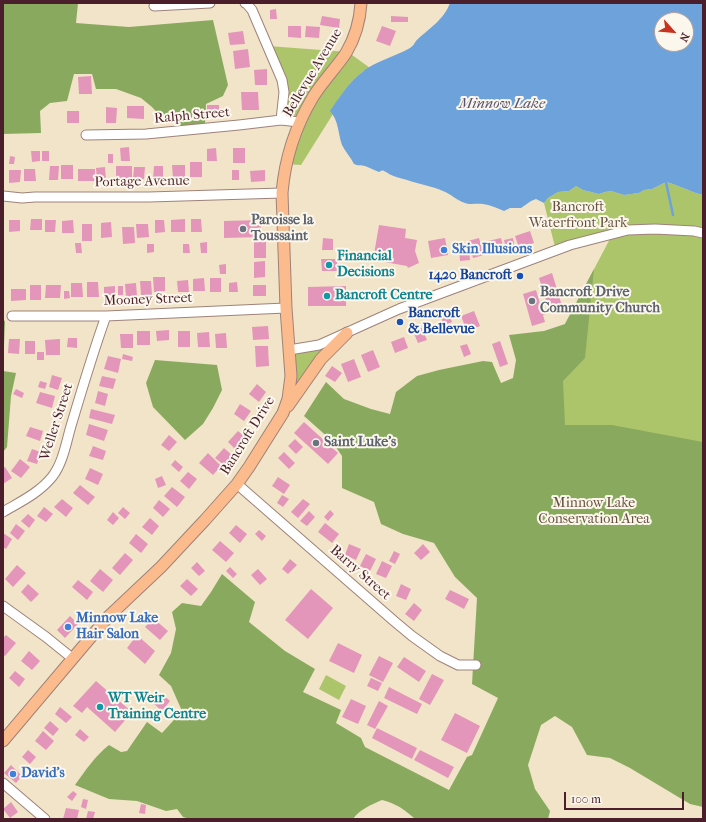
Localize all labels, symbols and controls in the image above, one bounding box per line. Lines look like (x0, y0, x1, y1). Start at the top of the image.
north arrow (654, 12, 694, 52)
street label: Bellevue Avenue (280, 26, 346, 120)
text: N (677, 31, 692, 44)
water label: Minnow Lake (459, 95, 545, 113)
street label: Ralph Street (153, 104, 231, 128)
street label: Portage Avenue (94, 173, 190, 191)
park label: Bancroft Waterfront Park (529, 200, 627, 232)
place label: Paroisse la Toussaint (251, 213, 313, 246)
marker: Paroisse la Toussaint (238, 224, 248, 234)
place label: Skin Illusions (452, 242, 532, 258)
marker: Skin Illusions (439, 245, 449, 255)
place label: Financial Decisions (337, 249, 394, 282)
marker: Financial Decisions (324, 260, 334, 270)
place label: 1420 Bancroft (429, 268, 512, 284)
marker: 1420 Bancroft (515, 271, 525, 281)
place label: Bancroft Drive Community Church (540, 285, 660, 318)
place label: Bancroft Centre (335, 288, 432, 304)
street label: Mooney Street (103, 290, 193, 310)
marker: Bancroft Centre (322, 291, 332, 301)
marker: Bancroft Drive Community Church (527, 296, 537, 306)
place label: Bancroft & Bellevue (408, 306, 475, 338)
marker: Bancroft & Bellevue (395, 317, 405, 327)
street label: Weller Street (37, 381, 77, 463)
street label: Bancroft Drive (217, 394, 279, 478)
place label: Saint Luke's (324, 435, 396, 451)
marker: Saint Luke's (311, 438, 321, 448)
park label: Minnow Lake Conservation Area (538, 496, 650, 528)
street label: Barry Street (326, 542, 394, 604)
place label: Minnow Lake Hair Salon (76, 611, 158, 644)
marker: Minnow Lake Hair Salon (63, 622, 73, 632)
place label: WT Weir Training Centre (108, 691, 206, 724)
marker: WT Weir Training Centre (95, 702, 105, 712)
place label: David's (21, 766, 65, 782)
marker: David's (8, 769, 18, 779)
scale bar (566, 784, 686, 810)
text: 100 m (571, 792, 601, 806)

